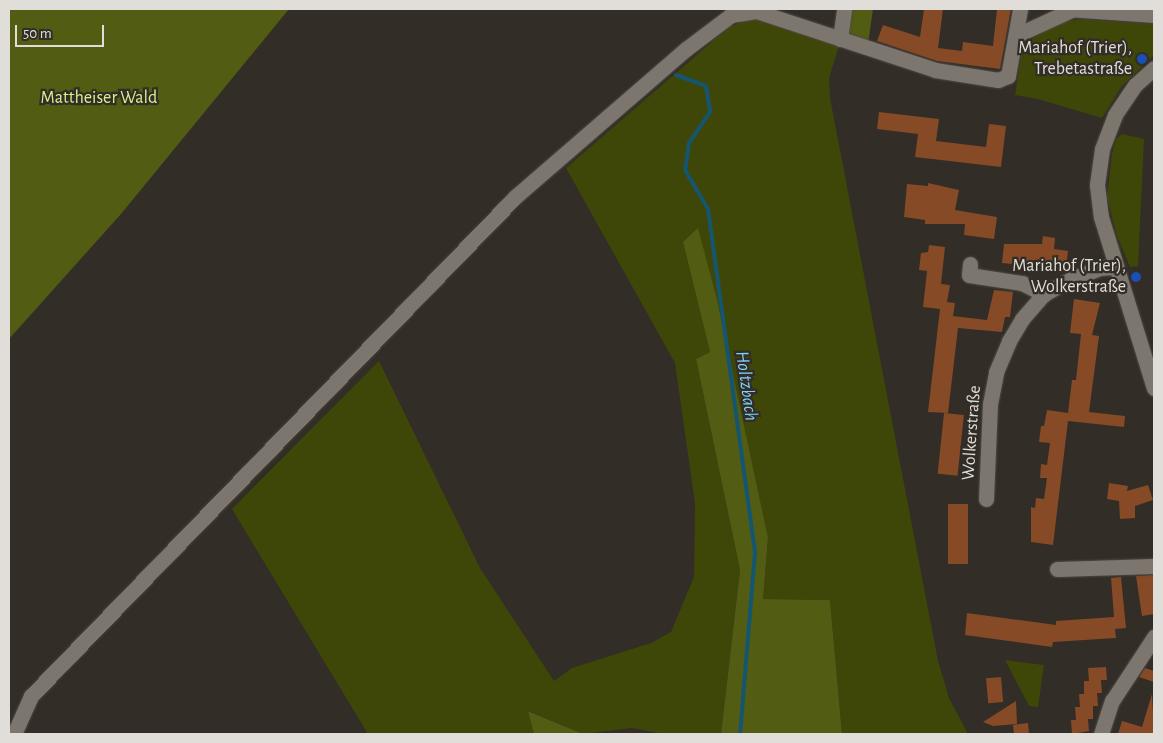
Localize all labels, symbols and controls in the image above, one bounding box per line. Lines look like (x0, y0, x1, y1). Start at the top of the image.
scale bar (18, 15, 106, 47)
text: 50 m (23, 26, 52, 41)
place label: Mariahof (Trier), Trebetastraße (1018, 38, 1132, 80)
marker: Mariahof (Trier), Trebetastraße (1136, 53, 1148, 65)
park label: Mattheiser Wald (41, 87, 157, 109)
place label: Mariahof (Trier), Wolkerstraße (1012, 256, 1126, 298)
marker: Mariahof (Trier), Wolkerstraße (1130, 271, 1142, 283)
water label: Holtzbach (730, 349, 762, 423)
street label: Wolkerstraße (958, 385, 986, 481)

